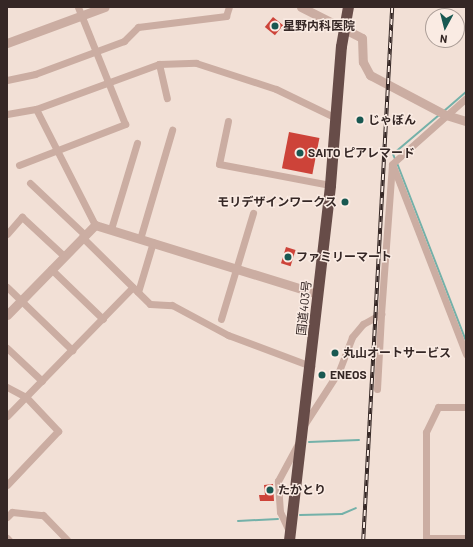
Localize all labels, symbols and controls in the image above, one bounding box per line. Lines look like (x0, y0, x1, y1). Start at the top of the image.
north arrow (425, 8, 465, 48)
place label: 星野内科医院 (283, 19, 355, 33)
marker: 星野内科医院 (270, 21, 280, 31)
text: N (439, 33, 448, 46)
place label: じゃぼん (368, 113, 416, 127)
marker: じゃぼん (355, 115, 365, 125)
place label: SAITO ピアレマード (308, 146, 415, 160)
marker: SAITO ピアレマード (295, 148, 305, 158)
place label: モリデザインワークス (217, 195, 337, 209)
marker: モリデザインワークス (340, 197, 350, 207)
place label: ファミリーマート (296, 250, 392, 264)
marker: ファミリーマート (283, 252, 293, 262)
street label: 国道403号 (294, 280, 314, 336)
place label: 丸山オートサービス (343, 346, 451, 360)
marker: 丸山オートサービス (330, 348, 340, 358)
place label: ENEOS (330, 368, 367, 382)
marker: ENEOS (317, 370, 327, 380)
place label: たかとり (278, 483, 326, 497)
marker: たかとり (265, 485, 275, 495)

